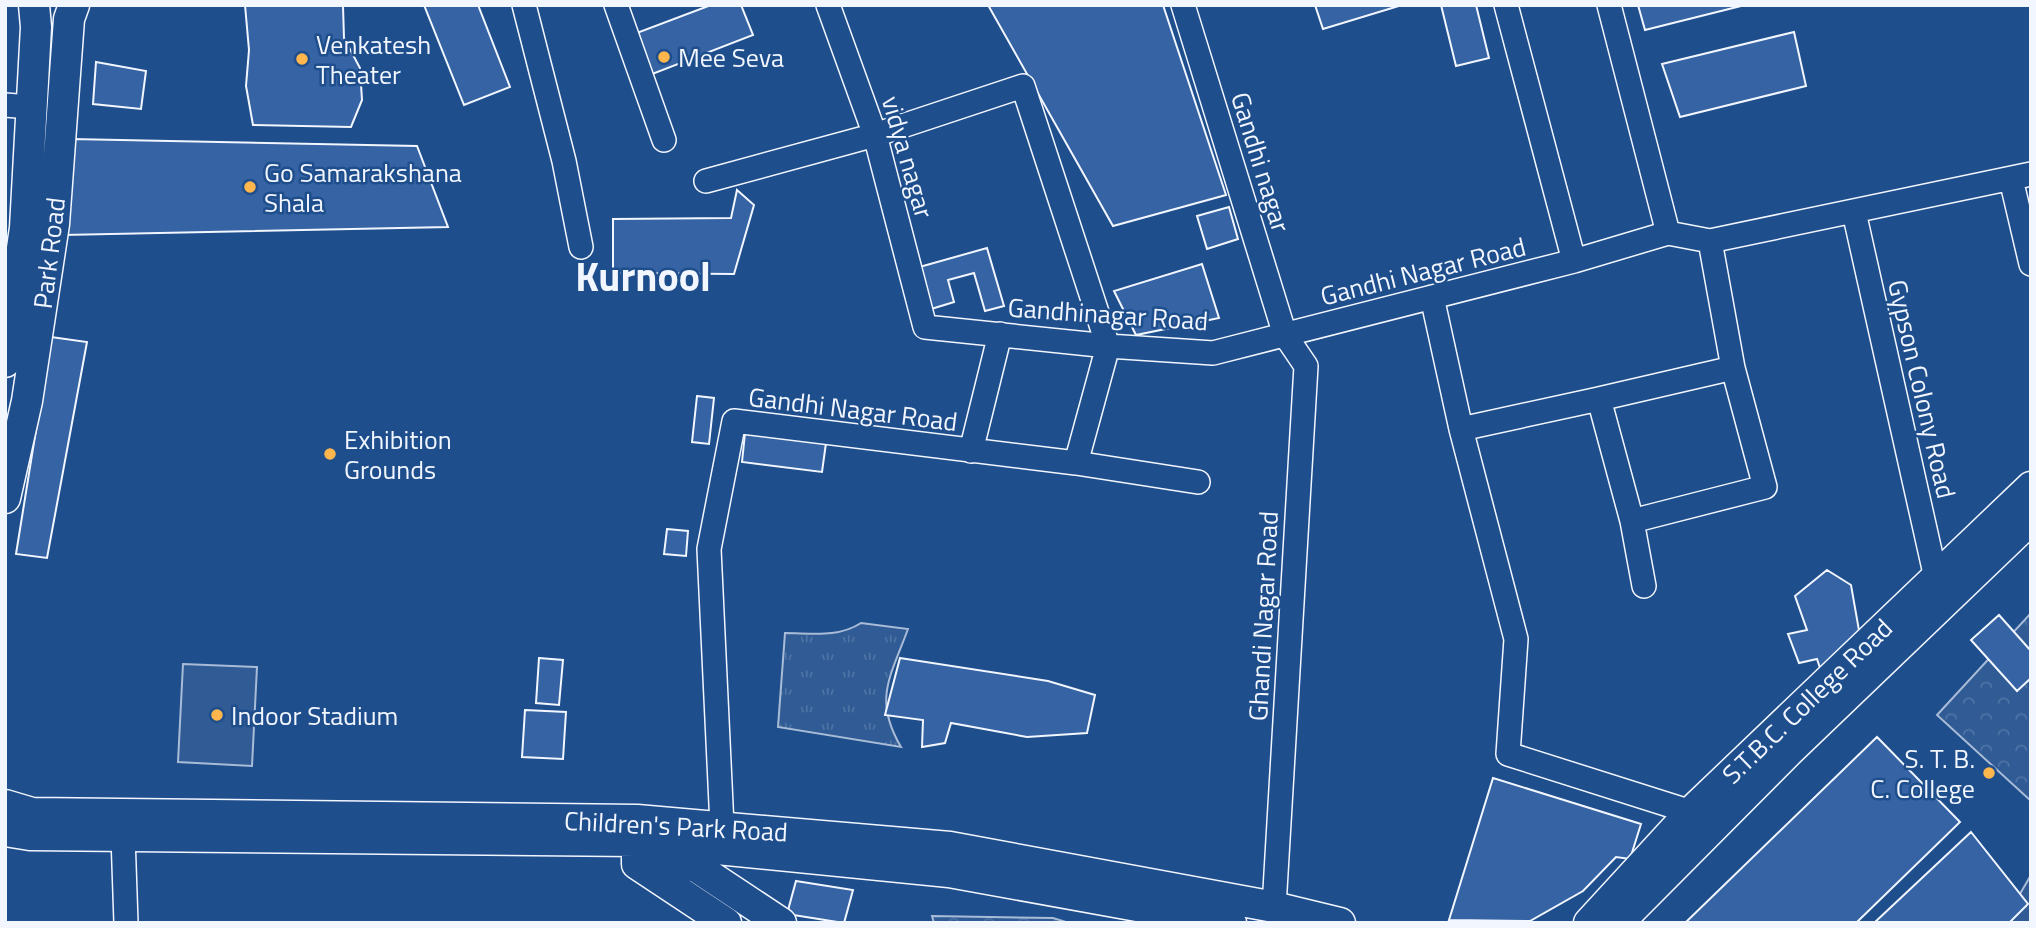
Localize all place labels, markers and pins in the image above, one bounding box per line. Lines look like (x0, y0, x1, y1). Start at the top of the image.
place label: Venkatesh Theater (316, 25, 431, 94)
place label: Mee Seva (678, 38, 784, 77)
marker: Mee Seva (656, 49, 672, 65)
marker: Venkatesh Theater (294, 51, 310, 67)
place label: Go Samarakshana Shala (264, 153, 462, 222)
marker: Go Samarakshana Shala (242, 179, 258, 195)
place label: Exhibition Grounds (344, 420, 452, 489)
marker: Exhibition Grounds (322, 446, 338, 462)
place label: Indoor Stadium (231, 696, 398, 735)
marker: Indoor Stadium (209, 707, 225, 723)
place label: S. T. B. C. College (1870, 739, 1975, 808)
marker: S. T. B. C. College (1981, 765, 1997, 781)

